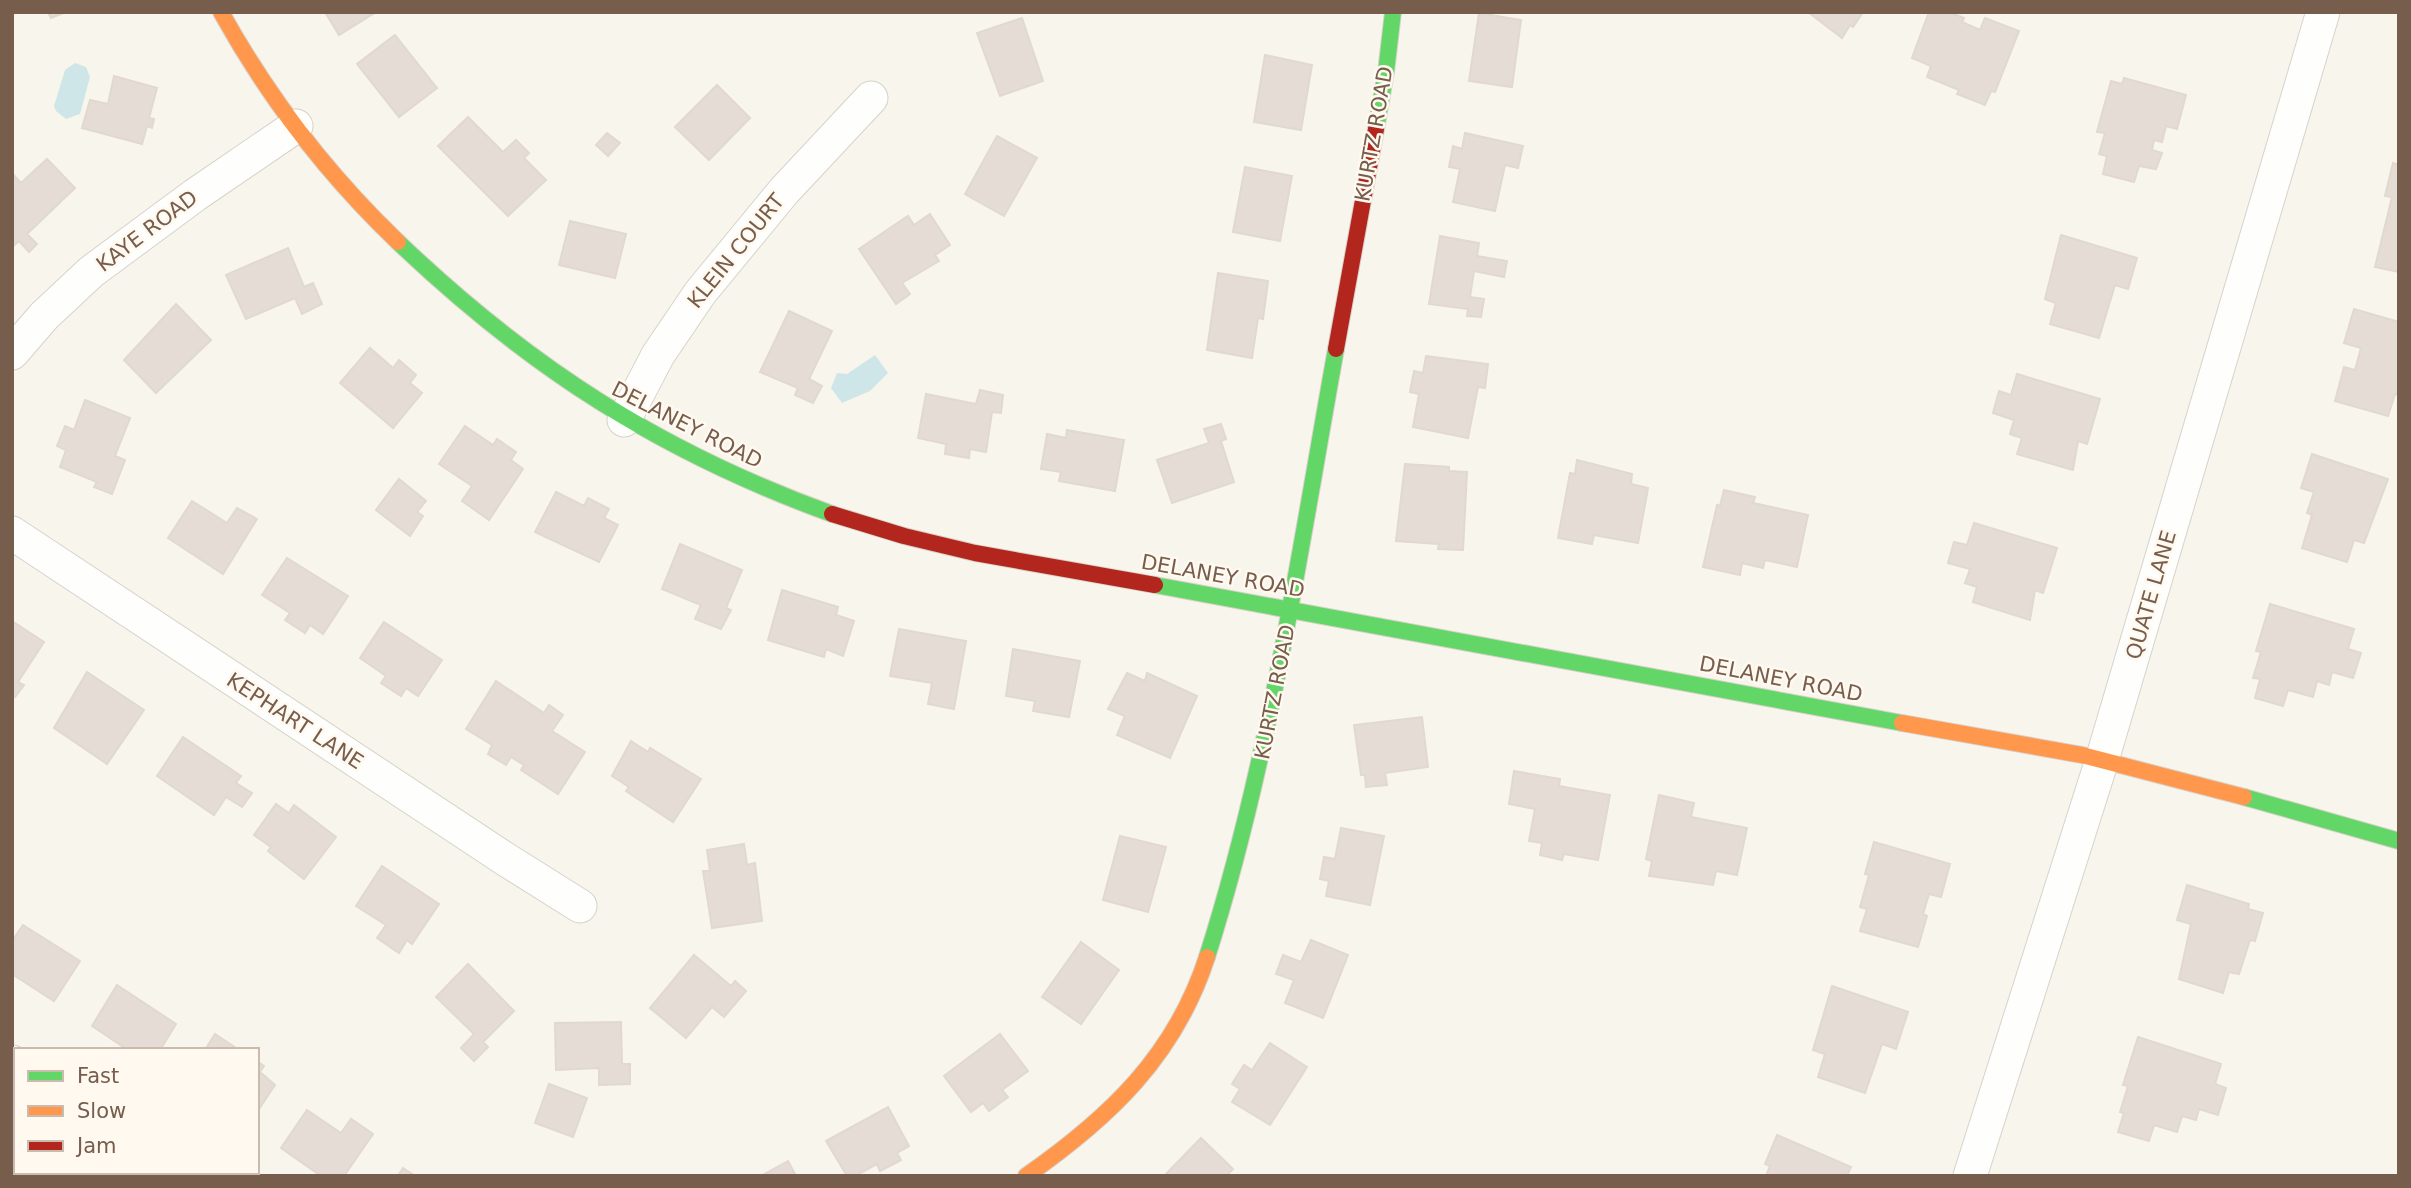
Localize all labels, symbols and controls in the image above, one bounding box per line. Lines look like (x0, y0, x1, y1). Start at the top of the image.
street label: KURTZ ROAD (1350, 65, 1398, 203)
street label: KAYE ROAD (92, 185, 202, 277)
street label: KLEIN COURT (683, 189, 789, 313)
street label: DELANEY ROAD (608, 377, 766, 473)
street label: QUATE LANE (2121, 528, 2181, 662)
street label: DELANEY ROAD (1139, 550, 1307, 602)
street label: KURTZ ROAD (1250, 623, 1300, 761)
street label: DELANEY ROAD (1697, 651, 1865, 707)
street label: KEPHART LANE (222, 668, 368, 774)
legend (14, 1048, 259, 1174)
text: Fast (77, 1064, 119, 1088)
text: Slow (77, 1099, 126, 1123)
text: Jam (75, 1134, 117, 1158)

